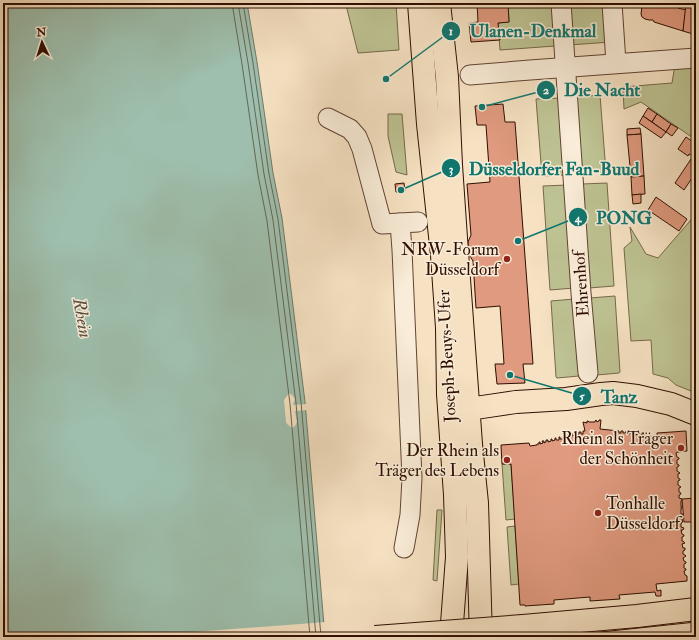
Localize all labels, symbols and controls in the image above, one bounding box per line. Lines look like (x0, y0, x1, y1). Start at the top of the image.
callout: Ulanen-Denkmal (441, 16, 604, 46)
text: Ulanen-Denkmal (470, 20, 597, 43)
north arrow (22, 22, 62, 62)
text: 1 (449, 24, 453, 39)
text: N (35, 26, 48, 39)
callout: Die Nacht (536, 75, 648, 105)
text: Die Nacht (564, 79, 640, 102)
text: 2 (543, 83, 549, 98)
callout: Düsseldorfer Fan-Buud (441, 153, 648, 183)
text: Düsseldorfer Fan-Buud (469, 158, 640, 181)
text: 3 (449, 162, 454, 177)
callout: PONG (568, 202, 660, 232)
text: PONG (596, 207, 652, 230)
text: 4 (574, 211, 583, 226)
place label: NRW-Forum Düsseldorf (401, 239, 501, 280)
street label: Ehrenhof (568, 248, 594, 318)
marker: NRW-Forum Düsseldorf (502, 254, 512, 264)
street label: Joseph-Beuys-Ufer (433, 289, 462, 424)
water label: Rhein (67, 295, 97, 340)
callout: Tanz (572, 381, 645, 411)
text: Tanz (600, 386, 638, 409)
text: 5 (579, 389, 585, 404)
place label: Rhein als Träger der Schönheit (561, 428, 674, 469)
place label: Der Rhein als Träger des Lebens (375, 440, 499, 481)
marker: Rhein als Träger der Schönheit (676, 443, 686, 453)
marker: Der Rhein als Träger des Lebens (502, 455, 512, 465)
place label: Tonhalle Düsseldorf (606, 493, 683, 534)
marker: Tonhalle Düsseldorf (593, 508, 603, 518)

